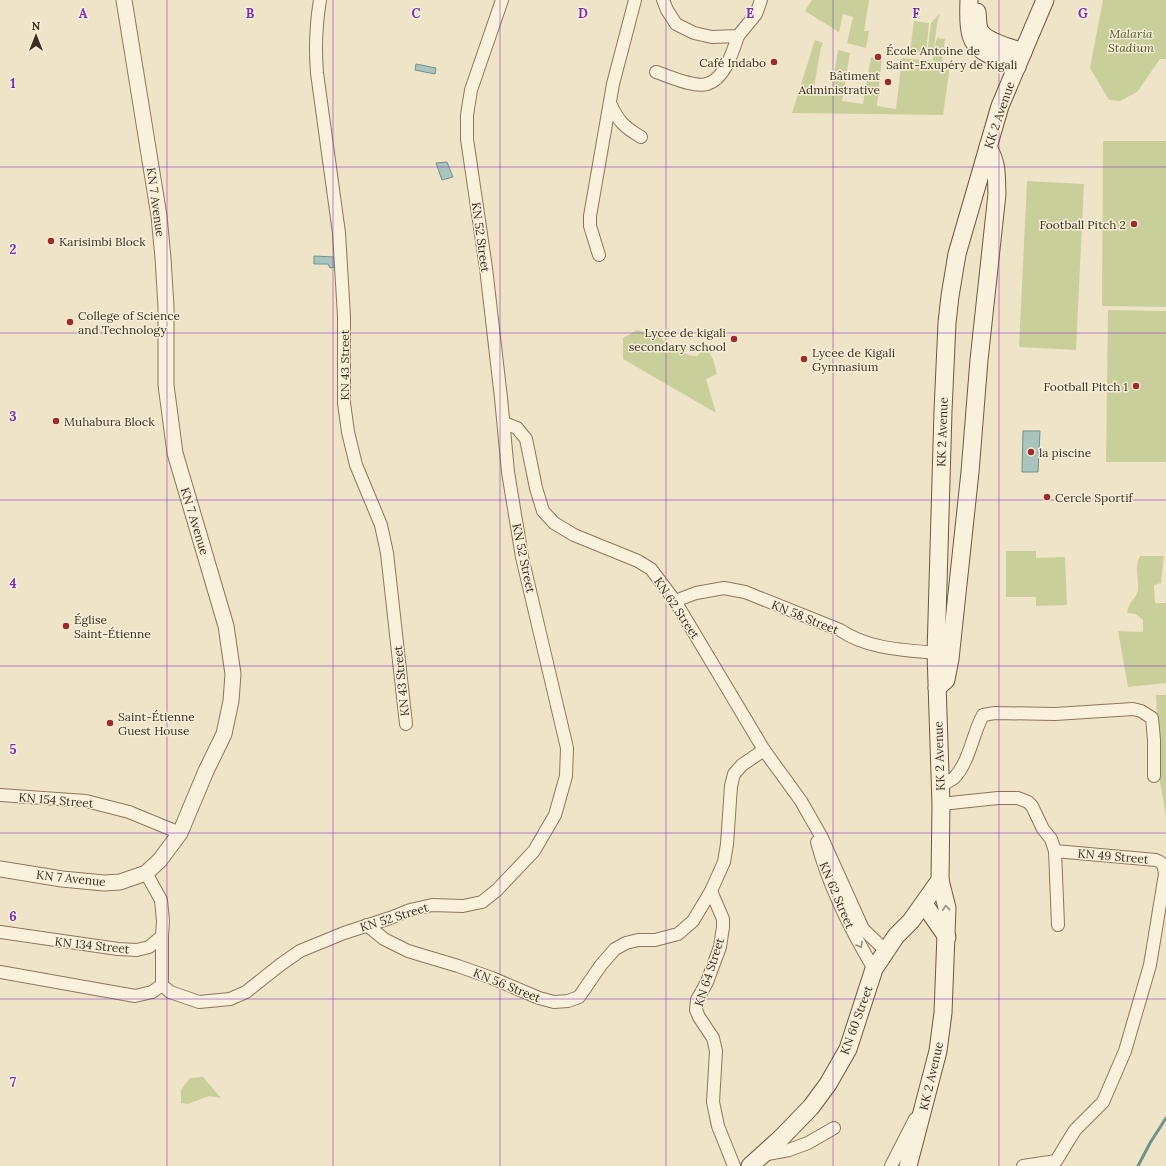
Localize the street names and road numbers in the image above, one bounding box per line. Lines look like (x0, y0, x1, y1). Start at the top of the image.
street label: KK 2 Avenue (981, 79, 1018, 150)
street label: KN 7 Avenue (144, 166, 168, 238)
street label: KN 52 Street (469, 201, 493, 273)
street label: KN 43 Street (337, 329, 352, 400)
street label: KK 2 Avenue (933, 396, 951, 467)
street label: KN 7 Avenue (178, 485, 213, 557)
street label: KN 52 Street (509, 522, 539, 594)
street label: KN 62 Street (651, 574, 703, 642)
street label: KN 58 Street (769, 597, 841, 637)
street label: KN 43 Street (390, 645, 412, 717)
street label: KK 2 Avenue (930, 720, 948, 791)
street label: KN 154 Street (18, 789, 94, 811)
street label: KN 49 Street (1077, 845, 1149, 867)
street label: KN 62 Street (816, 859, 858, 931)
street label: KN 7 Avenue (35, 867, 107, 889)
street label: KN 52 Street (358, 899, 430, 935)
street label: KN 134 Street (54, 934, 131, 956)
street label: KN 64 Street (691, 936, 727, 1008)
street label: KN 56 Street (471, 965, 543, 1005)
street label: KN 60 Street (837, 983, 875, 1056)
street label: KK 2 Avenue (916, 1040, 946, 1112)

